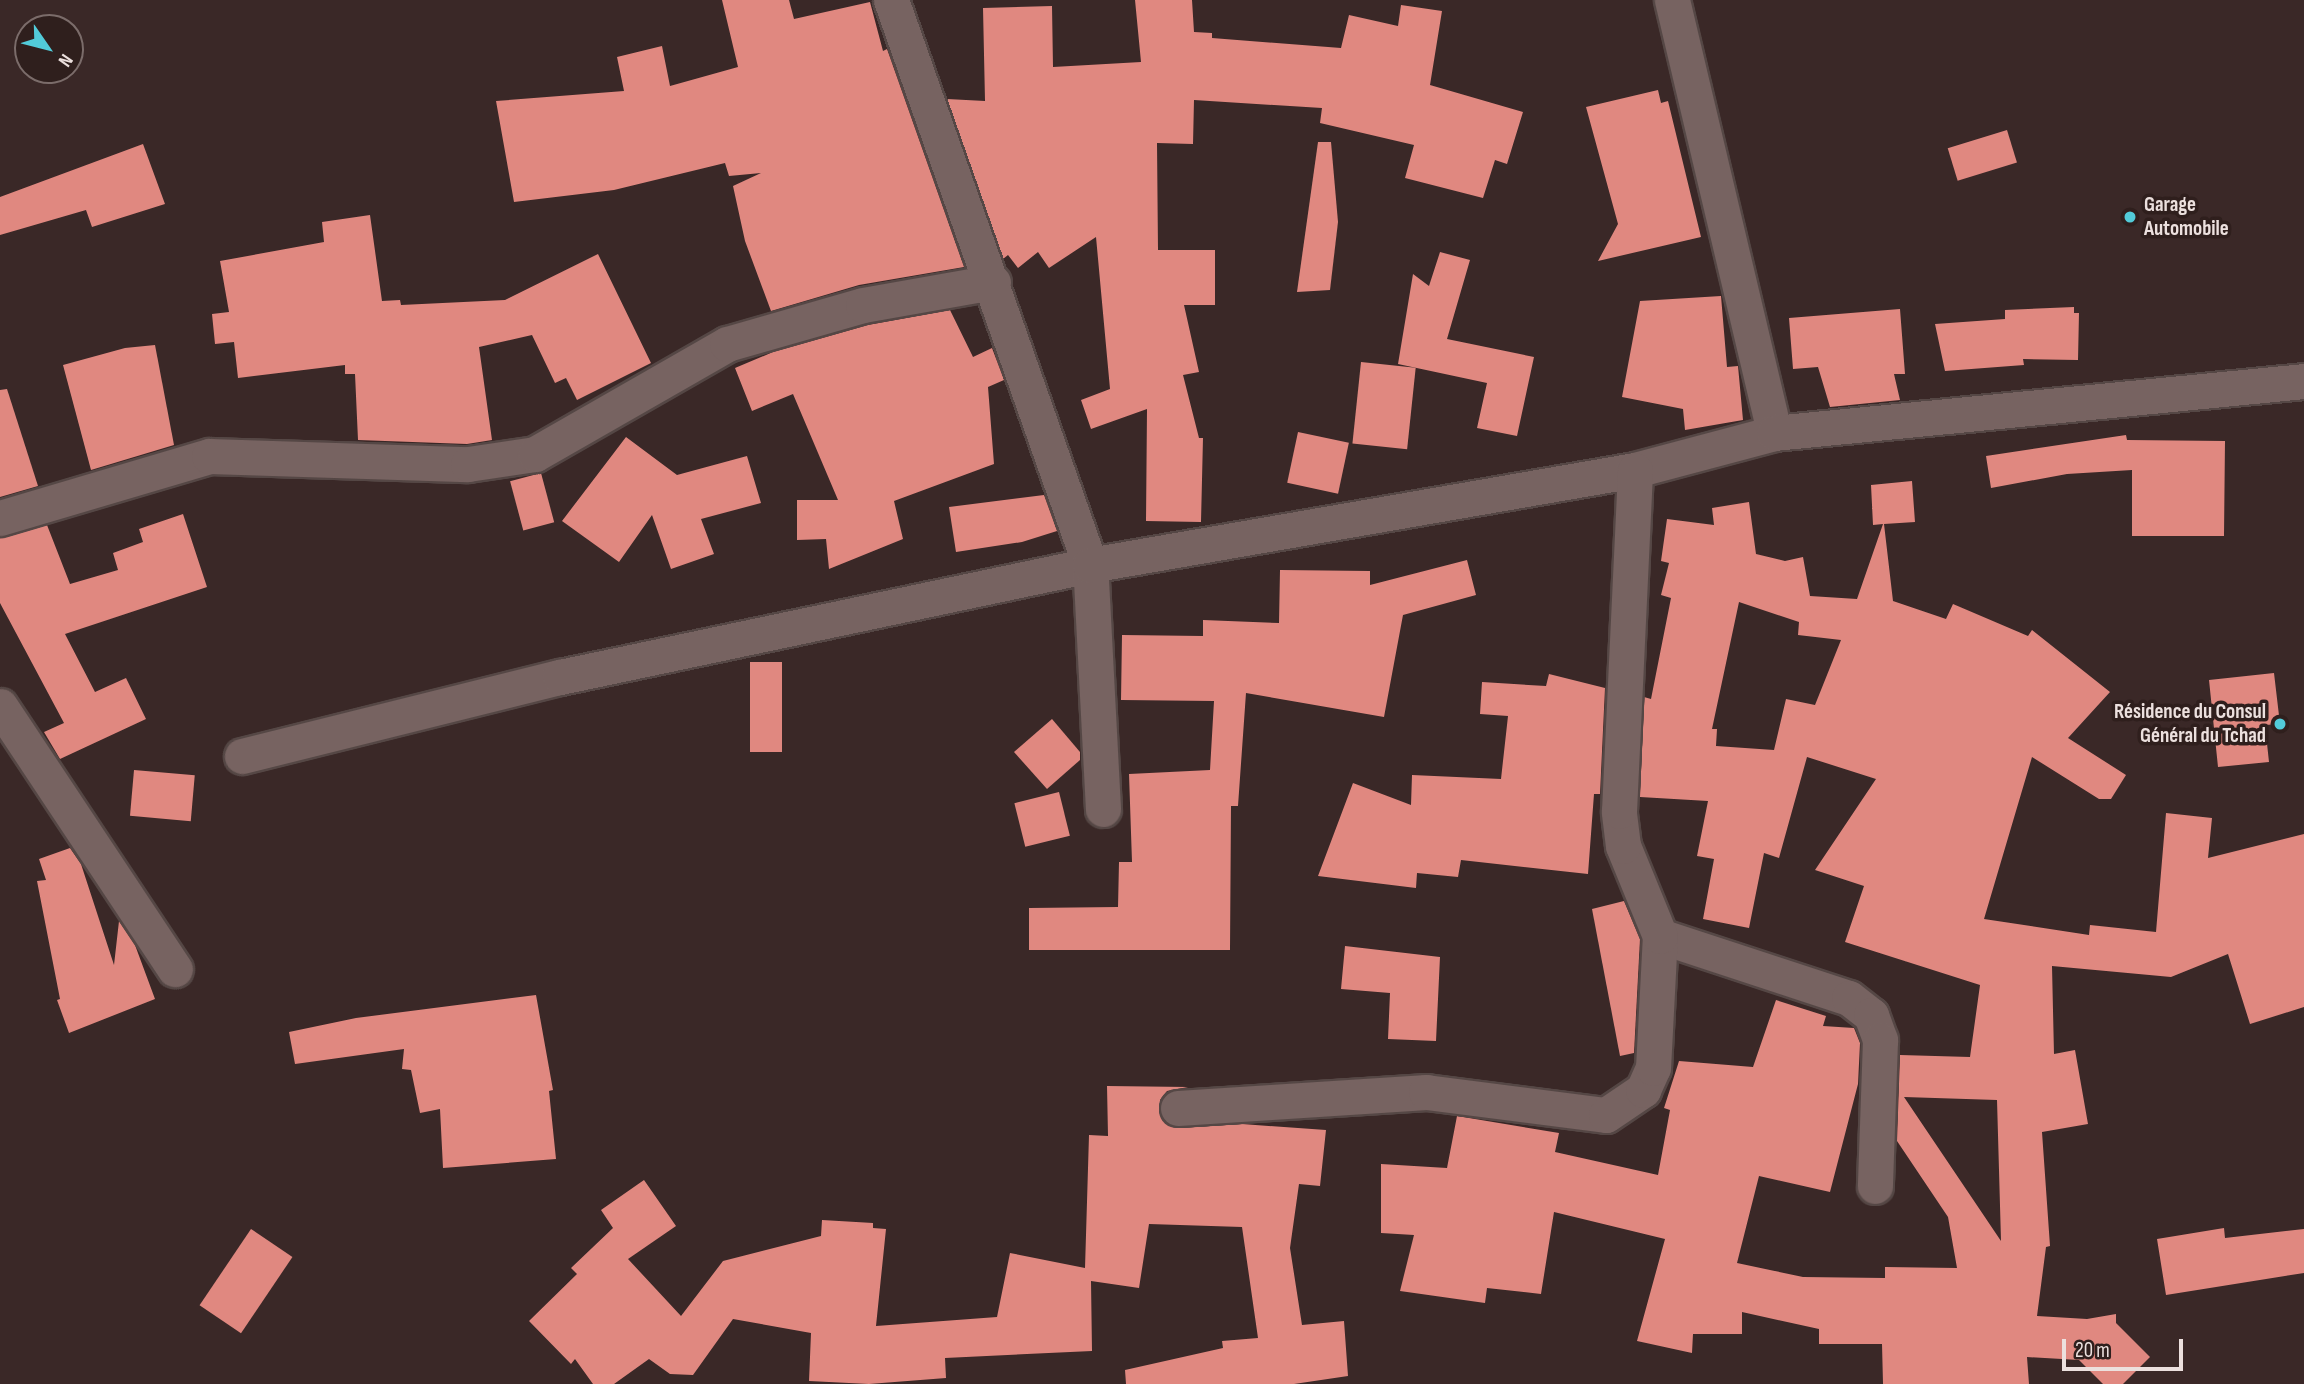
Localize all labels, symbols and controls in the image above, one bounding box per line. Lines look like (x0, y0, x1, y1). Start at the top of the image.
north arrow (14, 14, 84, 84)
text: N (53, 49, 77, 71)
place label: Garage Automobile (2144, 192, 2229, 242)
marker: Garage Automobile (2122, 209, 2138, 225)
place label: Résidence du Consul Général du Tchad (2114, 699, 2266, 749)
marker: Résidence du Consul Général du Tchad (2272, 716, 2288, 732)
scale bar (2066, 1324, 2187, 1368)
text: 20 m (2075, 1338, 2110, 1363)

